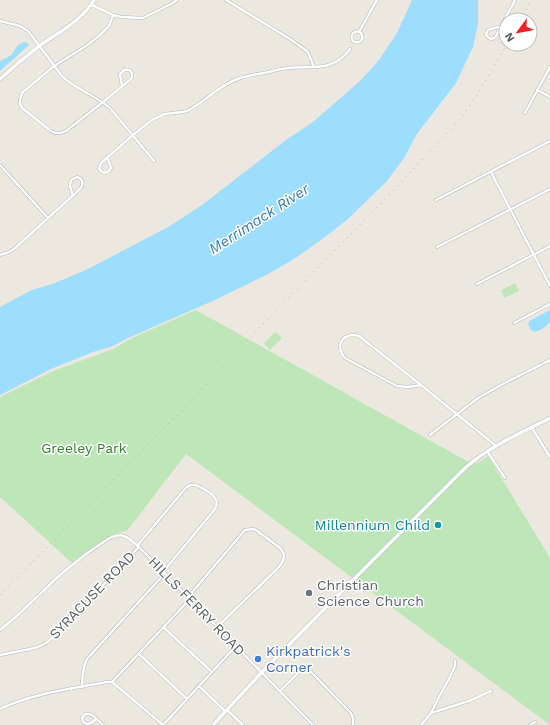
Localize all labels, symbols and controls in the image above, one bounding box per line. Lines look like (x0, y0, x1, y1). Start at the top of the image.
north arrow (498, 12, 538, 52)
text: N (502, 30, 518, 44)
water label: Merrimack River (205, 179, 314, 258)
park label: Greeley Park (41, 440, 127, 456)
place label: Millennium Child (315, 517, 430, 533)
marker: Millennium Child (433, 520, 443, 530)
street label: SYRACUSE ROAD (46, 548, 138, 642)
street label: HILLS FERRY ROAD (146, 553, 248, 659)
place label: Christian Science Church (317, 577, 424, 609)
marker: Christian Science Church (304, 588, 314, 598)
place label: Kirkpatrick's Corner (266, 643, 351, 675)
marker: Kirkpatrick's Corner (253, 654, 263, 664)

